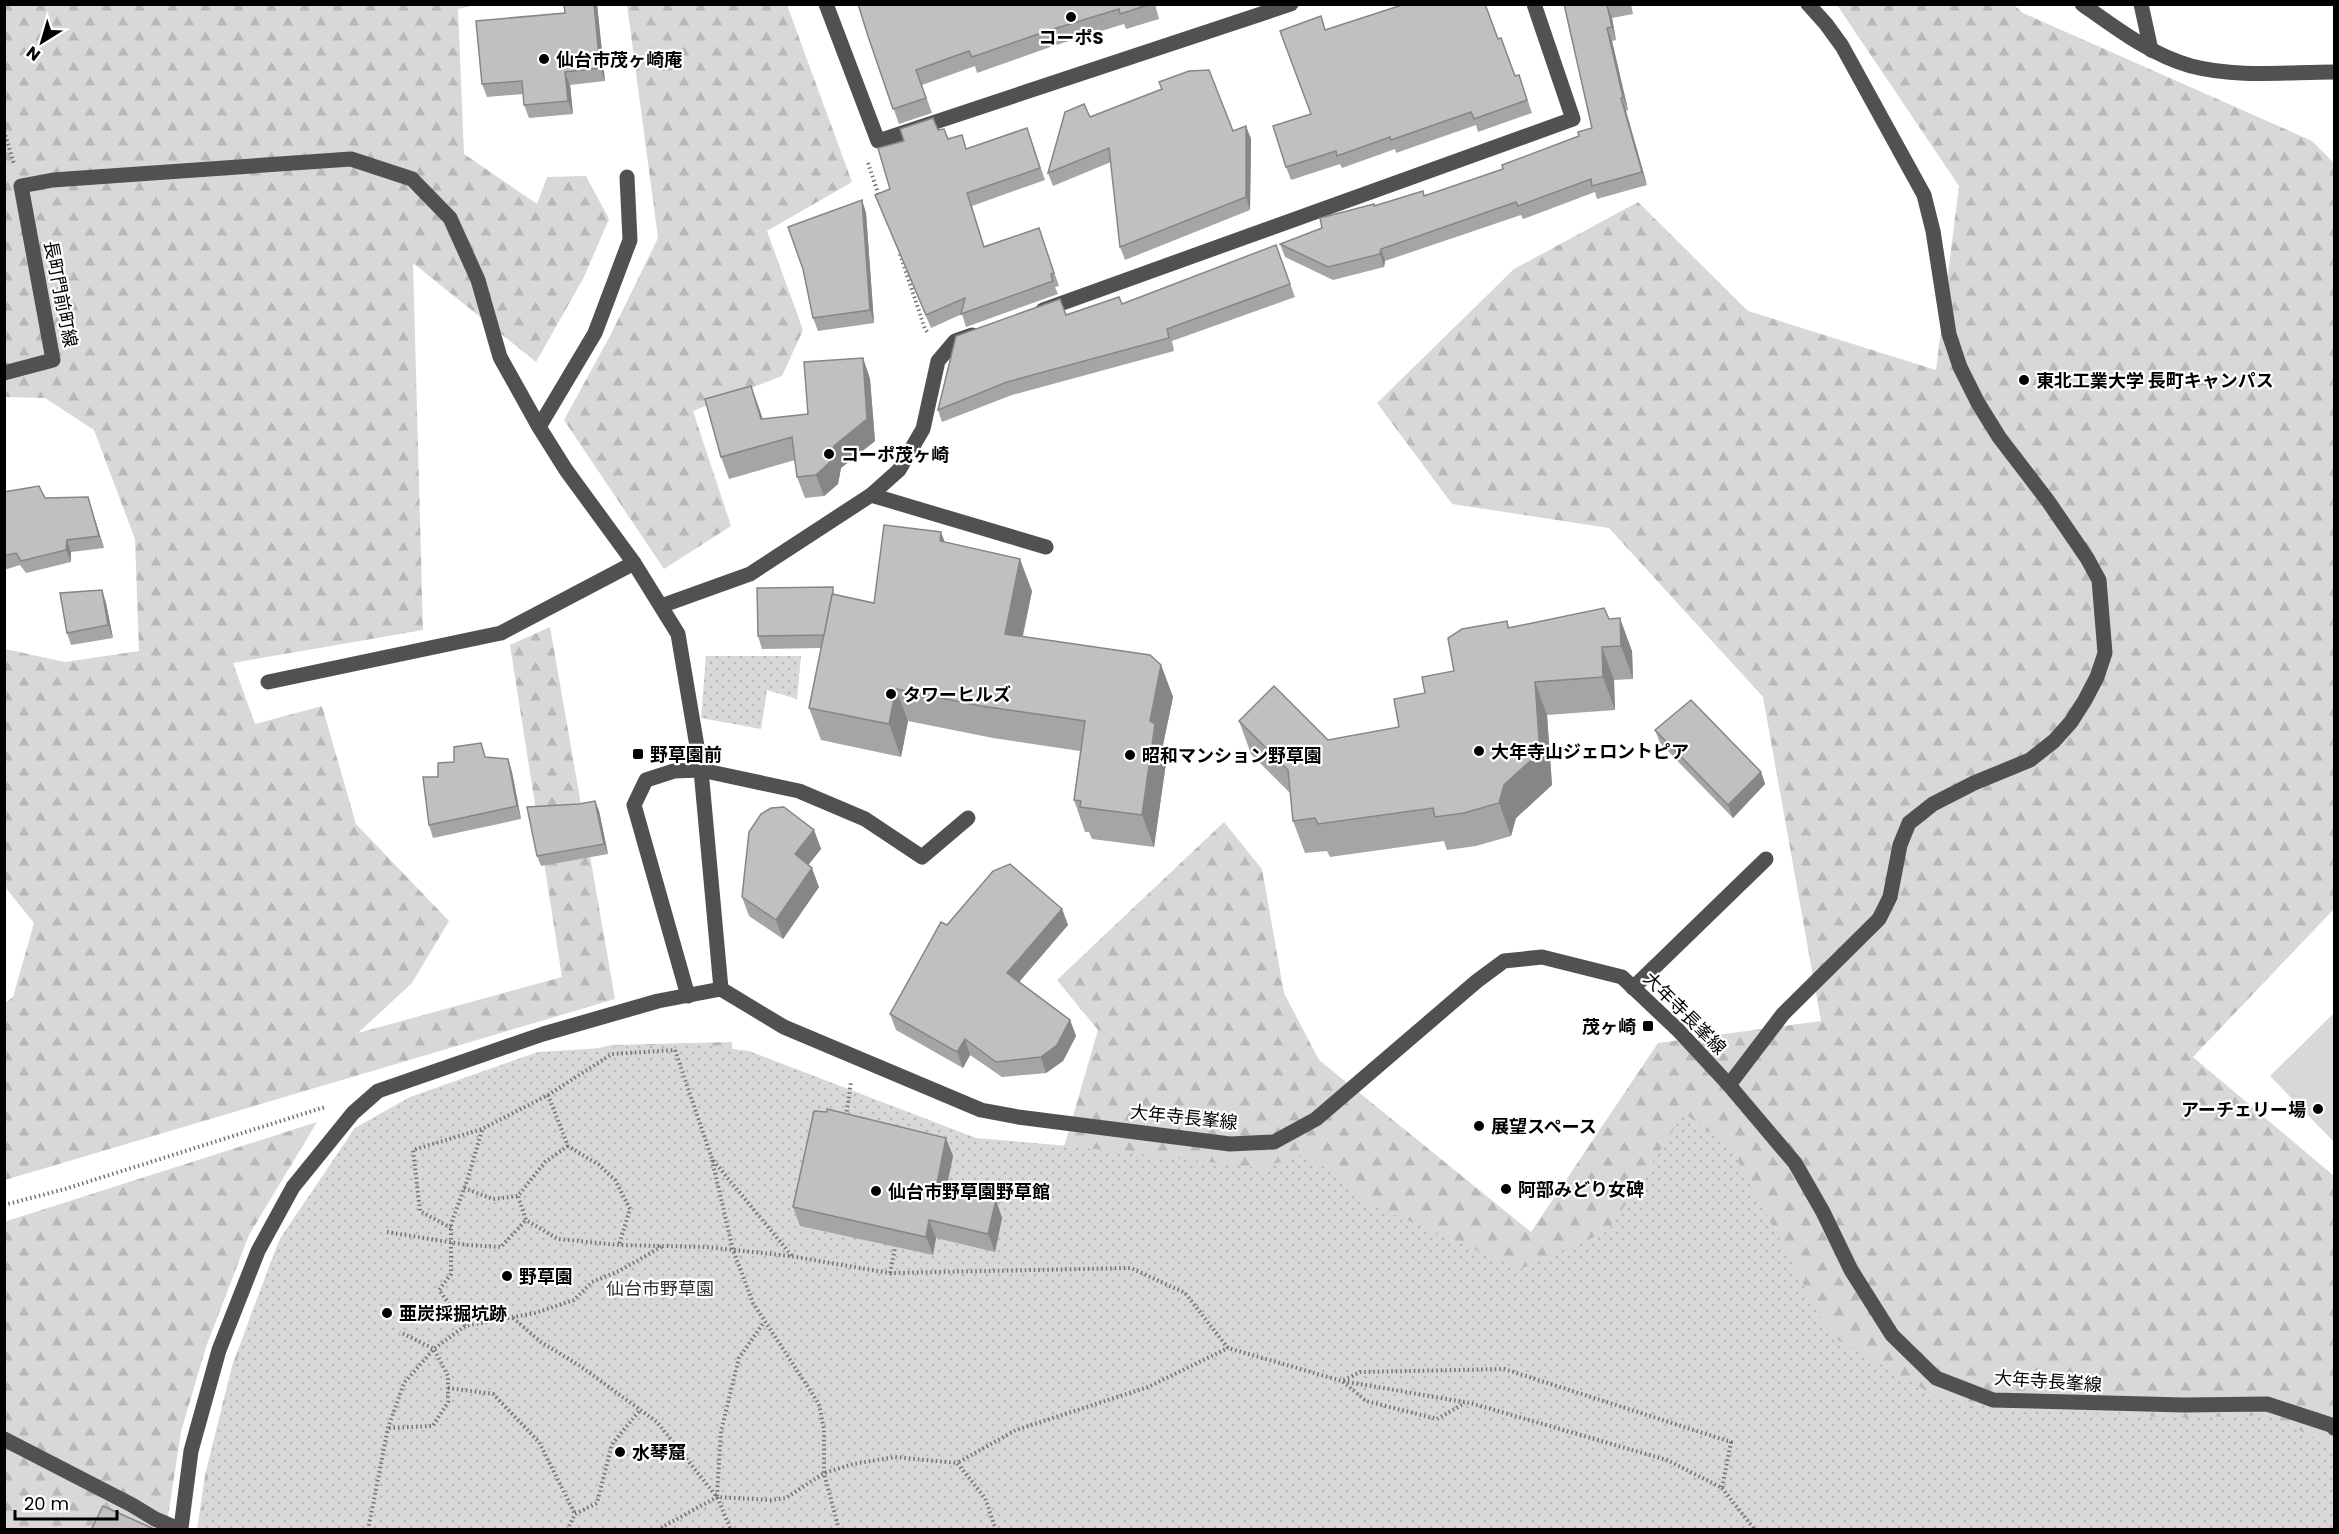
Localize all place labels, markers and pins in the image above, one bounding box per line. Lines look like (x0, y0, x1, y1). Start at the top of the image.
marker: コーポS (1064, 10, 1078, 24)
place label: コーポS (1038, 25, 1104, 50)
place label: 仙台市茂ヶ崎庵 (556, 47, 682, 72)
marker: 仙台市茂ヶ崎庵 (537, 52, 551, 66)
place label: 東北工業大学 長町キャンパス (2036, 368, 2274, 393)
marker: 東北工業大学 長町キャンパス (2017, 373, 2031, 387)
place label: コーポ茂ヶ崎 (841, 442, 949, 467)
marker: コーポ茂ヶ崎 (822, 447, 836, 461)
place label: タワーヒルズ (903, 682, 1011, 707)
marker: タワーヒルズ (884, 687, 898, 701)
place label: 大年寺山ジェロントピア (1491, 739, 1689, 764)
place label: 野草園前 (650, 742, 722, 767)
place label: 昭和マンション野草園 (1142, 743, 1322, 768)
marker: 大年寺山ジェロントピア (1472, 744, 1486, 758)
marker: 野草園前 (631, 747, 645, 761)
marker: 昭和マンション野草園 (1123, 748, 1137, 762)
place label: 茂ヶ崎 (1582, 1014, 1636, 1039)
marker: 茂ヶ崎 (1641, 1019, 1655, 1033)
place label: アーチェリー場 (2181, 1097, 2306, 1122)
marker: アーチェリー場 (2311, 1102, 2325, 1116)
place label: 展望スペース (1491, 1114, 1597, 1139)
marker: 展望スペース (1472, 1119, 1486, 1133)
place label: 阿部みどり女碑 (1518, 1177, 1644, 1202)
place label: 仙台市野草園野草館 (888, 1179, 1050, 1204)
marker: 阿部みどり女碑 (1499, 1182, 1513, 1196)
marker: 仙台市野草園野草館 (869, 1184, 883, 1198)
place label: 野草園 (519, 1264, 573, 1289)
marker: 野草園 (500, 1269, 514, 1283)
place label: 亜炭採掘坑跡 (399, 1301, 507, 1326)
marker: 亜炭採掘坑跡 (380, 1306, 394, 1320)
place label: 水琴窟 (632, 1440, 686, 1465)
marker: 水琴窟 (613, 1445, 627, 1459)

